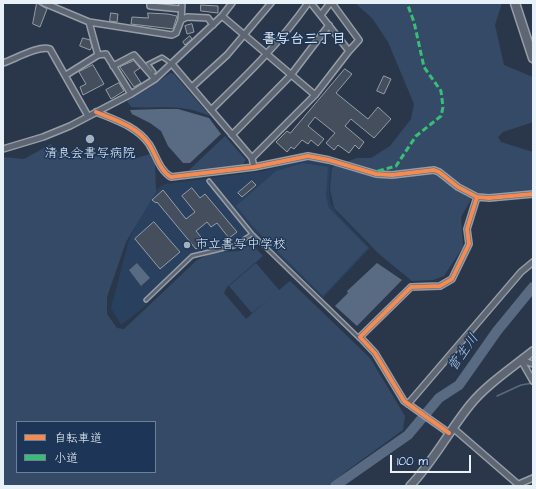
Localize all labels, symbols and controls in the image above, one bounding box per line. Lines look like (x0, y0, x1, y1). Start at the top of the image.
district label: 書写台三丁目 (262, 32, 346, 48)
marker: 清良会書写病院 (84, 133, 96, 145)
place label: 清良会書写病院 (45, 146, 135, 162)
place label: 市立書写中学校 (195, 237, 286, 253)
marker: 市立書写中学校 (182, 240, 192, 250)
water label: 菅生川 (445, 331, 483, 375)
legend (16, 421, 156, 473)
text: 自転車道 (54, 430, 102, 447)
scale bar (392, 447, 473, 473)
text: 小道 (54, 450, 78, 467)
text: 100 m (397, 453, 428, 470)

